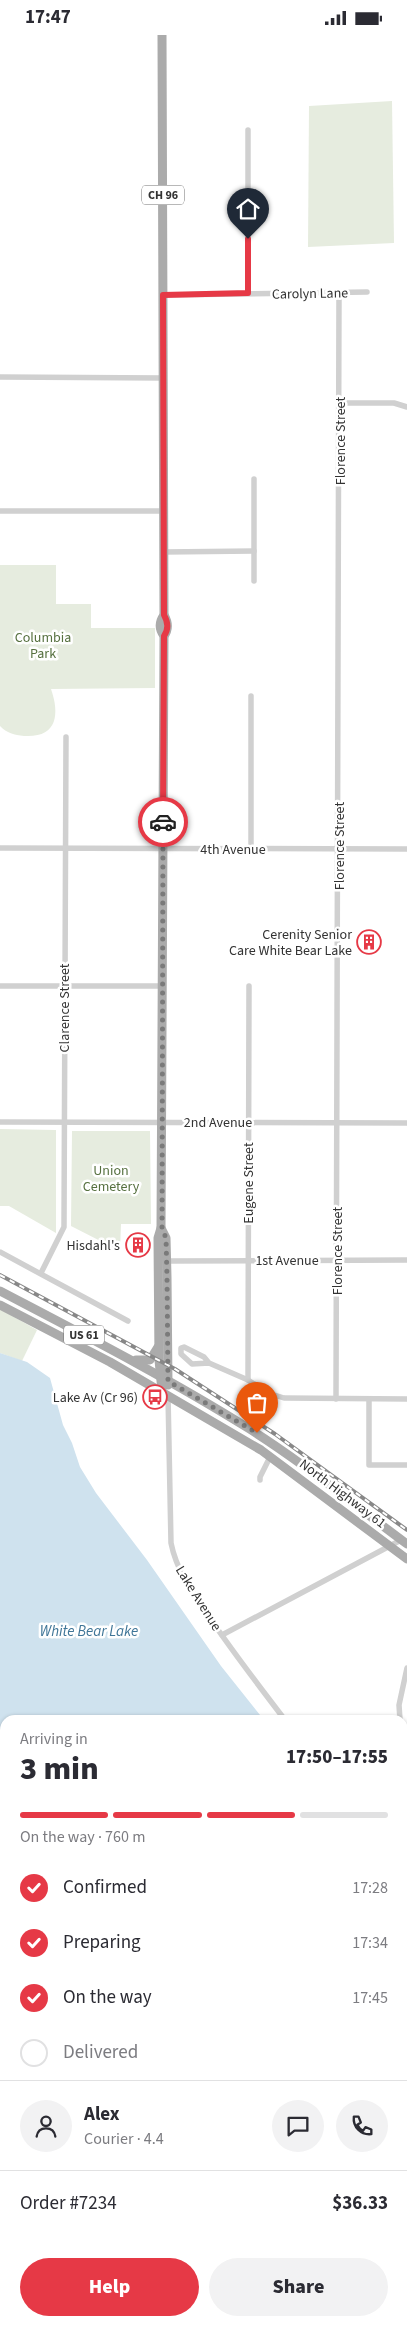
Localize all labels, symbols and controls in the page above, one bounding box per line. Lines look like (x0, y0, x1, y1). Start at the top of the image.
text: 17:47 (25, 4, 71, 31)
road number: CH 96 (142, 185, 184, 205)
pin (227, 188, 269, 239)
icon: home (234, 195, 262, 223)
street label: Carolyn Lane (272, 283, 348, 305)
street label: Florence Street (331, 397, 351, 485)
park label: Columbia Park (15, 628, 71, 664)
courier (138, 797, 188, 847)
street label: Florence Street (330, 802, 350, 890)
icon: car (149, 808, 177, 836)
street label: 4th Avenue (200, 840, 266, 860)
place label: Cerenity Senior Care White Bear Lake (229, 925, 352, 961)
building icon: Cerenity Senior Care White Bear Lake (356, 929, 382, 955)
street label: Clarence Street (55, 963, 75, 1052)
street label: 2nd Avenue (184, 1113, 252, 1133)
street label: Eugene Street (239, 1142, 259, 1224)
park label: Union Cemetery (83, 1161, 140, 1197)
street label: Florence Street (328, 1207, 348, 1295)
building icon: Hisdahl's (125, 1232, 151, 1258)
place label: Hisdahl's (66, 1236, 120, 1256)
street label: 1st Avenue (255, 1251, 319, 1271)
road number: US 61 (64, 1325, 104, 1345)
pin (236, 1382, 278, 1433)
bus stop icon: Lake Av (Cr 96) (142, 1384, 168, 1410)
place label: Lake Av (Cr 96) (53, 1388, 138, 1408)
icon: bag (243, 1389, 271, 1417)
street label: North Highway 61 (295, 1454, 390, 1533)
street label: Lake Avenue (170, 1562, 226, 1635)
water label: White Bear Lake (40, 1621, 138, 1642)
text: Arriving in (20, 1728, 88, 1750)
text: 17:50–17:55 (286, 1744, 388, 1771)
text: 3 min (20, 1746, 99, 1792)
text: On the way · 760 m (20, 1826, 145, 1848)
icon: check (20, 1874, 48, 1902)
text: Confirmed (63, 1874, 147, 1901)
text: 17:28 (352, 1877, 388, 1899)
icon: check (20, 1929, 48, 1957)
text: Preparing (63, 1929, 141, 1956)
text: 17:34 (352, 1932, 388, 1954)
icon: check (20, 1984, 48, 2012)
text: On the way (63, 1984, 152, 2011)
text: 17:45 (352, 1987, 388, 2009)
text: Delivered (63, 2039, 138, 2066)
button: person (20, 2100, 72, 2152)
button: chat (272, 2100, 324, 2152)
button: phone (336, 2100, 388, 2152)
text: Alex (84, 2101, 120, 2128)
text: Courier · 4.4 (84, 2128, 164, 2150)
text: Order #7234 (20, 2190, 117, 2217)
text: $36.33 (332, 2190, 388, 2217)
button: Help (20, 2258, 199, 2316)
button: Share (209, 2258, 388, 2316)

